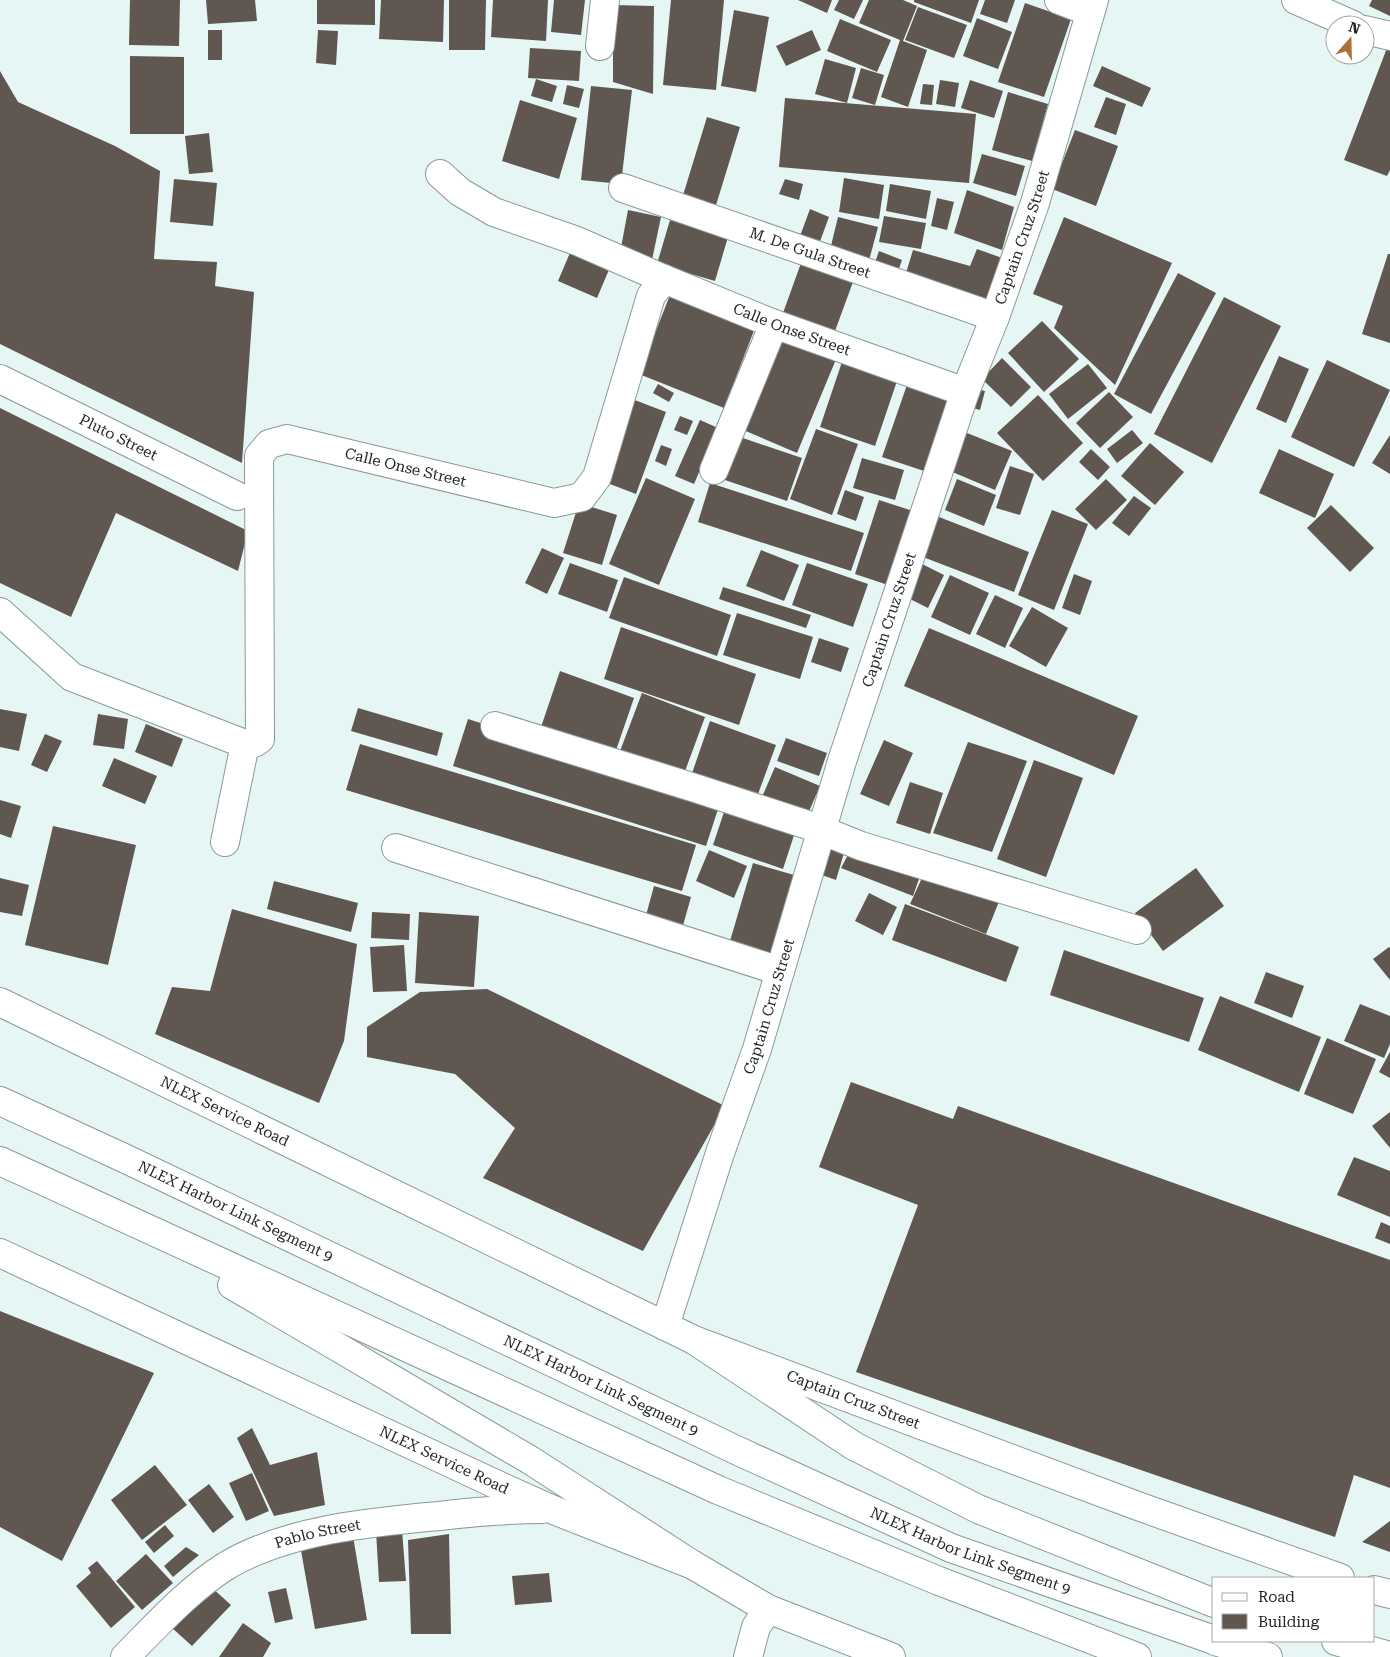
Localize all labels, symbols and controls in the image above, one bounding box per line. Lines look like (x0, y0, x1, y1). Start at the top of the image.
north arrow (1325, 15, 1375, 65)
text: N (1347, 18, 1362, 37)
street label: Captain Cruz Street (991, 168, 1053, 307)
street label: M. De Gula Street (747, 224, 873, 282)
street label: Calle Onse Street (730, 299, 853, 360)
street label: Pluto Street (76, 411, 161, 465)
street label: Calle Onse Street (343, 444, 468, 491)
street label: Captain Cruz Street (858, 550, 920, 690)
street label: Captain Cruz Street (740, 936, 798, 1077)
street label: NLEX Service Road (158, 1073, 292, 1151)
street label: NLEX Harbor Link Segment 9 (135, 1157, 336, 1265)
street label: NLEX Harbor Link Segment 9 (501, 1331, 701, 1440)
street label: Captain Cruz Street (784, 1366, 923, 1433)
street label: NLEX Service Road (376, 1422, 512, 1498)
street label: NLEX Harbor Link Segment 9 (867, 1503, 1073, 1598)
street label: Pablo Street (272, 1516, 362, 1552)
legend (1212, 1577, 1375, 1642)
text: Road (1258, 1588, 1295, 1606)
text: Building (1258, 1613, 1320, 1631)

